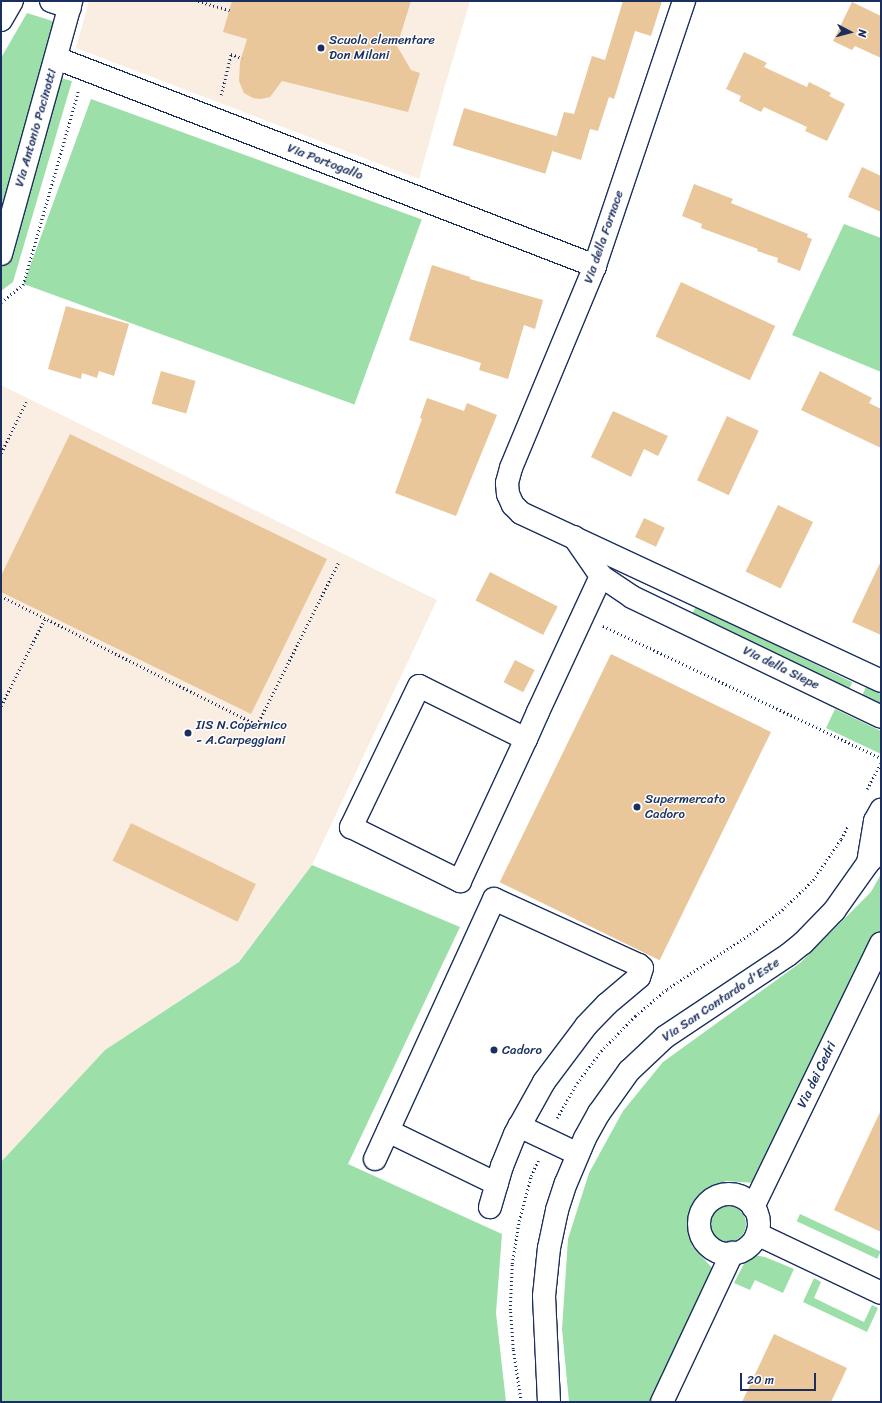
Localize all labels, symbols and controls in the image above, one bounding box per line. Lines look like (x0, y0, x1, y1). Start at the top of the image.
north arrow (830, 12, 870, 52)
text: N (853, 29, 872, 38)
place label: Scuola elementare Don Milani (329, 33, 435, 64)
marker: Scuola elementare Don Milani (316, 43, 326, 53)
street label: Via Antonio Pacinotti (12, 67, 60, 189)
street label: Via Portogallo (285, 140, 365, 184)
street label: Via della Fornace (581, 188, 627, 286)
street label: Via della Siepe (740, 643, 822, 693)
place label: IIS N.Copernico - A.Carpeggiani (196, 718, 287, 749)
marker: IIS N.Copernico - A.Carpeggiani (183, 728, 193, 738)
place label: Supermercato Cadoro (645, 792, 725, 823)
marker: Supermercato Cadoro (632, 802, 642, 812)
street label: Via San Contardo d'Este (659, 955, 783, 1045)
street label: Via dei Cedri (794, 1039, 840, 1111)
place label: Cadoro (502, 1042, 542, 1058)
marker: Cadoro (489, 1045, 499, 1055)
scale bar (742, 1365, 818, 1391)
text: 20 m (747, 1369, 774, 1391)

